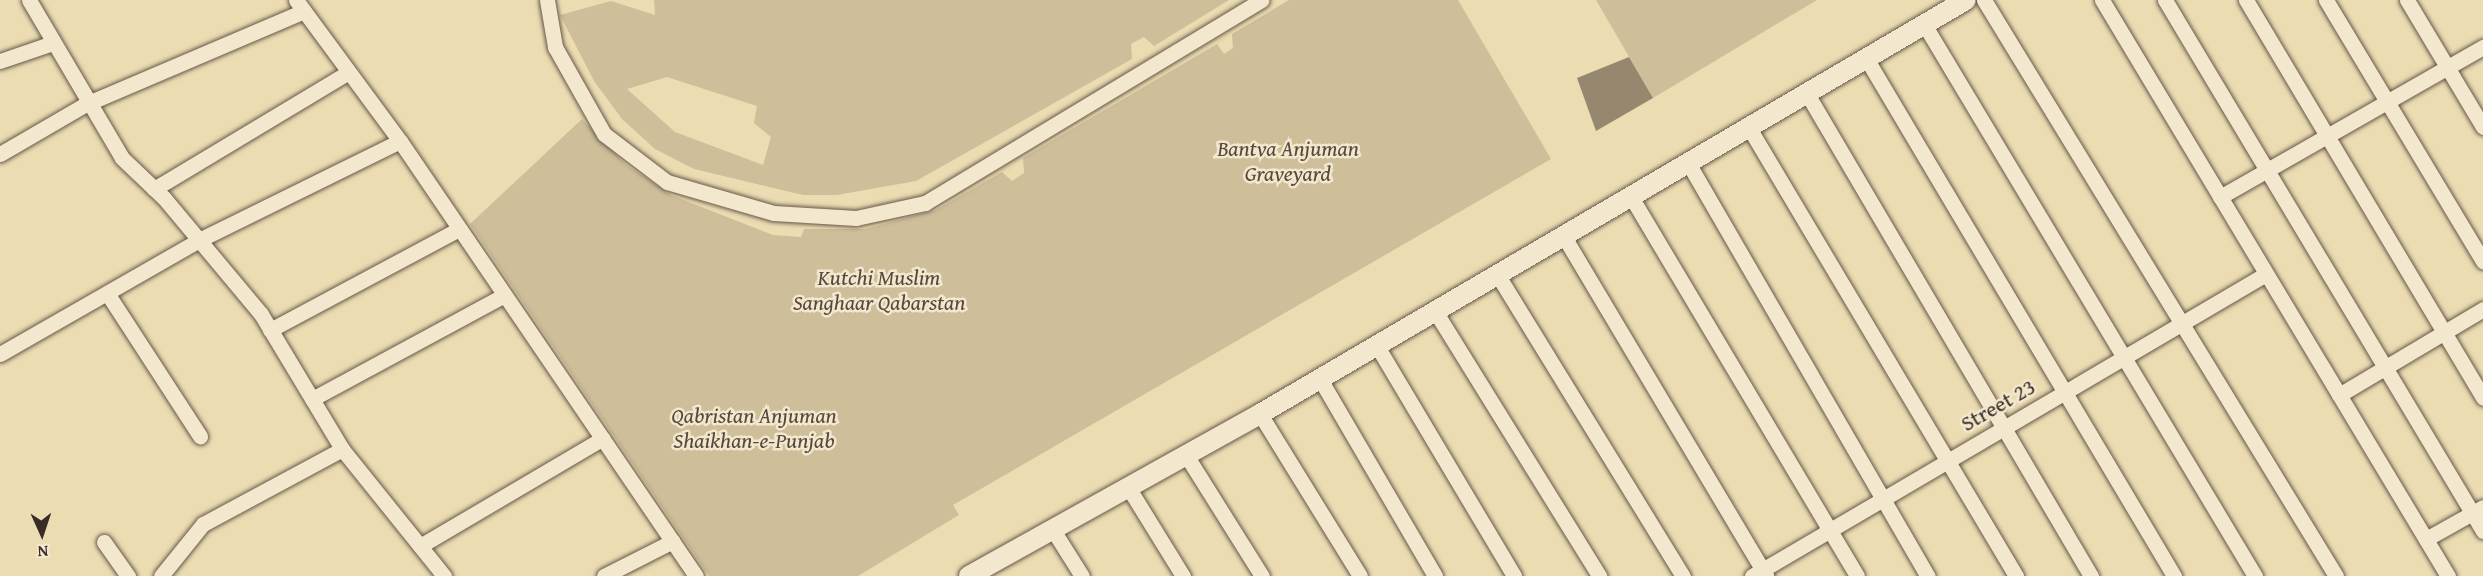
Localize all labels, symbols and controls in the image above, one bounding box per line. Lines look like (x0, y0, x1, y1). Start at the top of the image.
park label: Bantva Anjuman Graveyard (1217, 135, 1359, 186)
park label: Kutchi Muslim Sanghaar Qabarstan (793, 264, 965, 316)
street label: Street 23 (1956, 373, 2040, 437)
park label: Qabristan Anjuman Shaikhan-e-Punjab (671, 402, 837, 454)
north arrow (12, 504, 72, 564)
text: N (37, 540, 49, 564)

